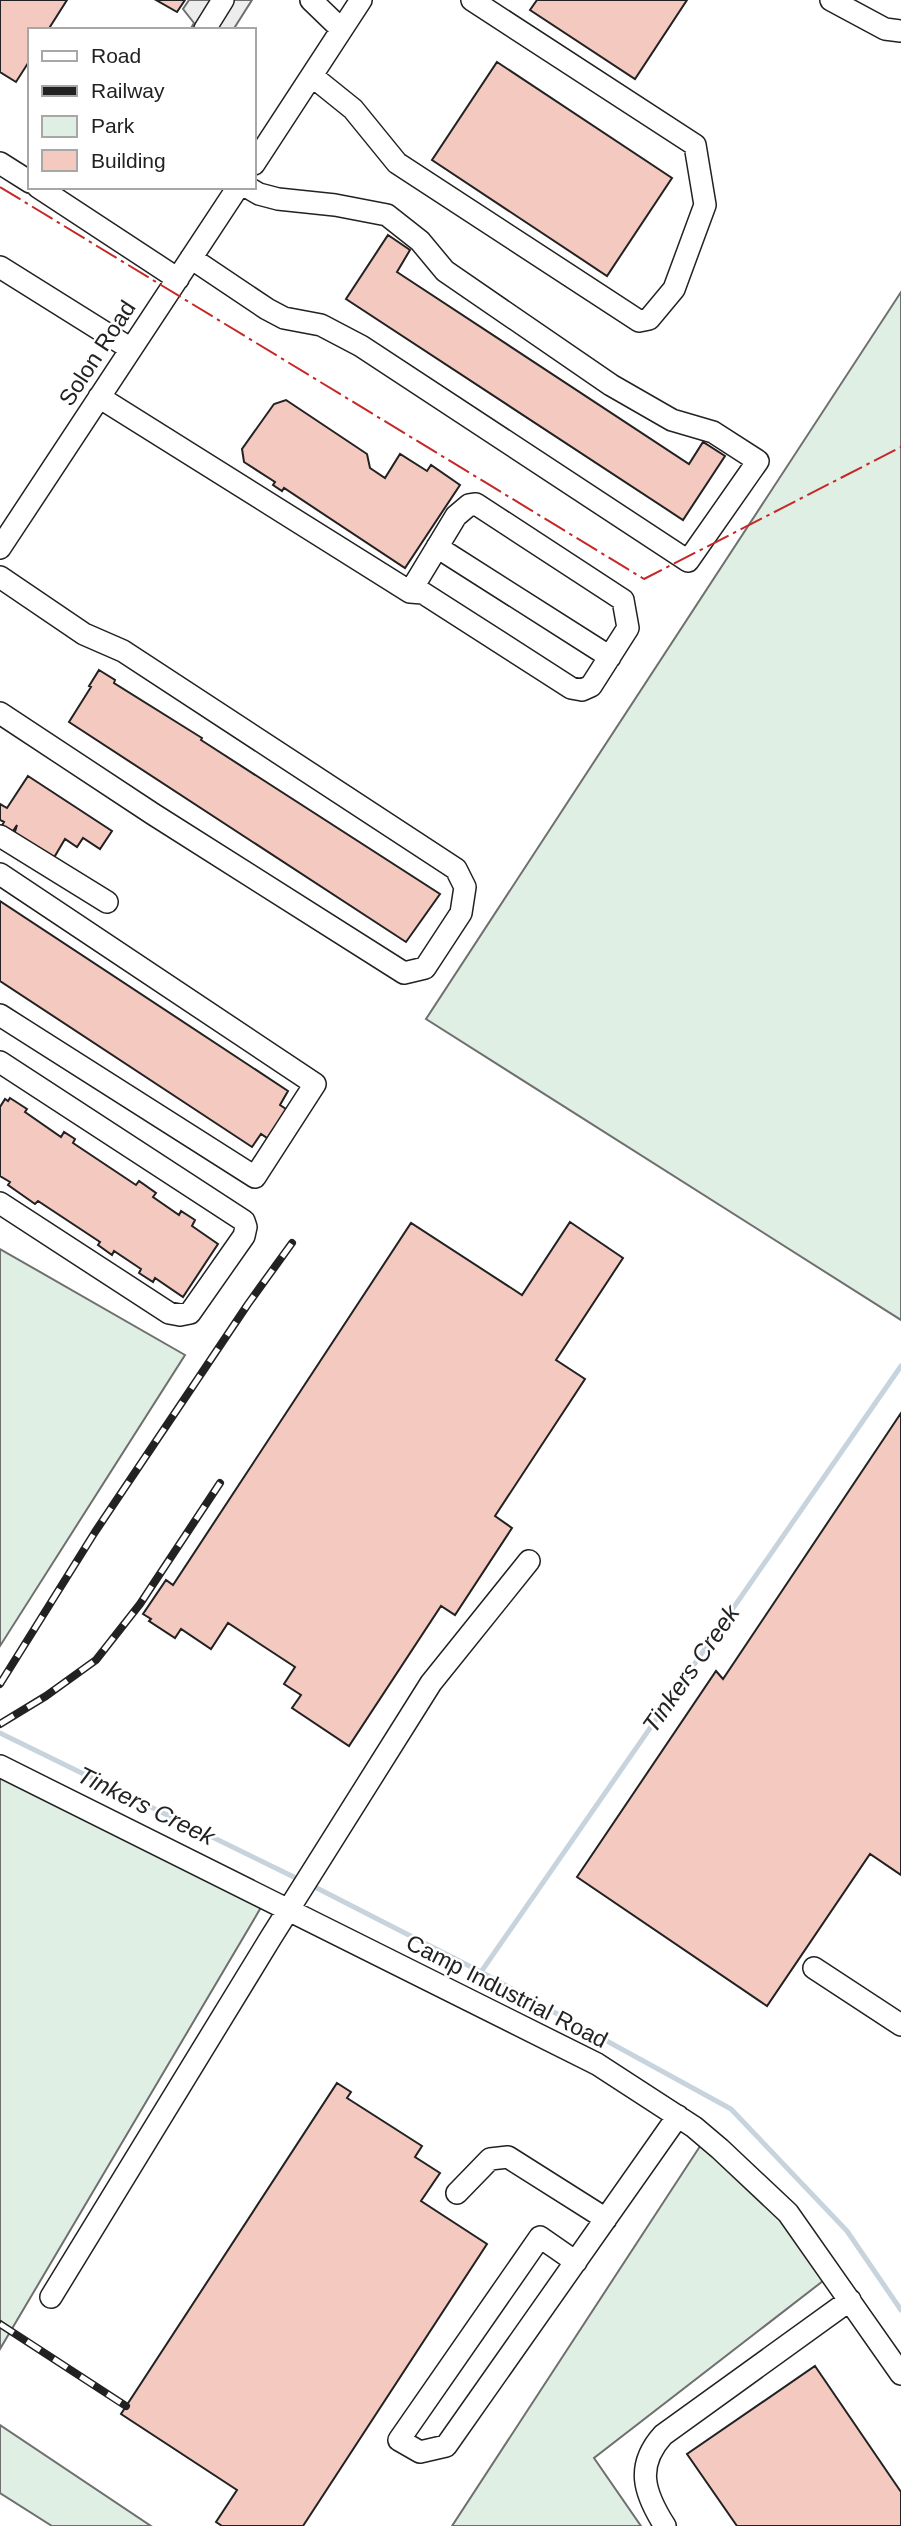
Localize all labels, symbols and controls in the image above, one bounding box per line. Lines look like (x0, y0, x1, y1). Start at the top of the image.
legend (28, 28, 256, 189)
text: Road (91, 44, 141, 67)
text: Railway (91, 79, 165, 102)
text: Park (91, 114, 135, 137)
text: Building (91, 149, 166, 172)
street label: Solon Road (53, 296, 141, 410)
water label: Tinkers Creek (637, 1598, 746, 1738)
water label: Tinkers Creek (73, 1761, 221, 1851)
street label: Camp Industrial Road (402, 1929, 612, 2053)

